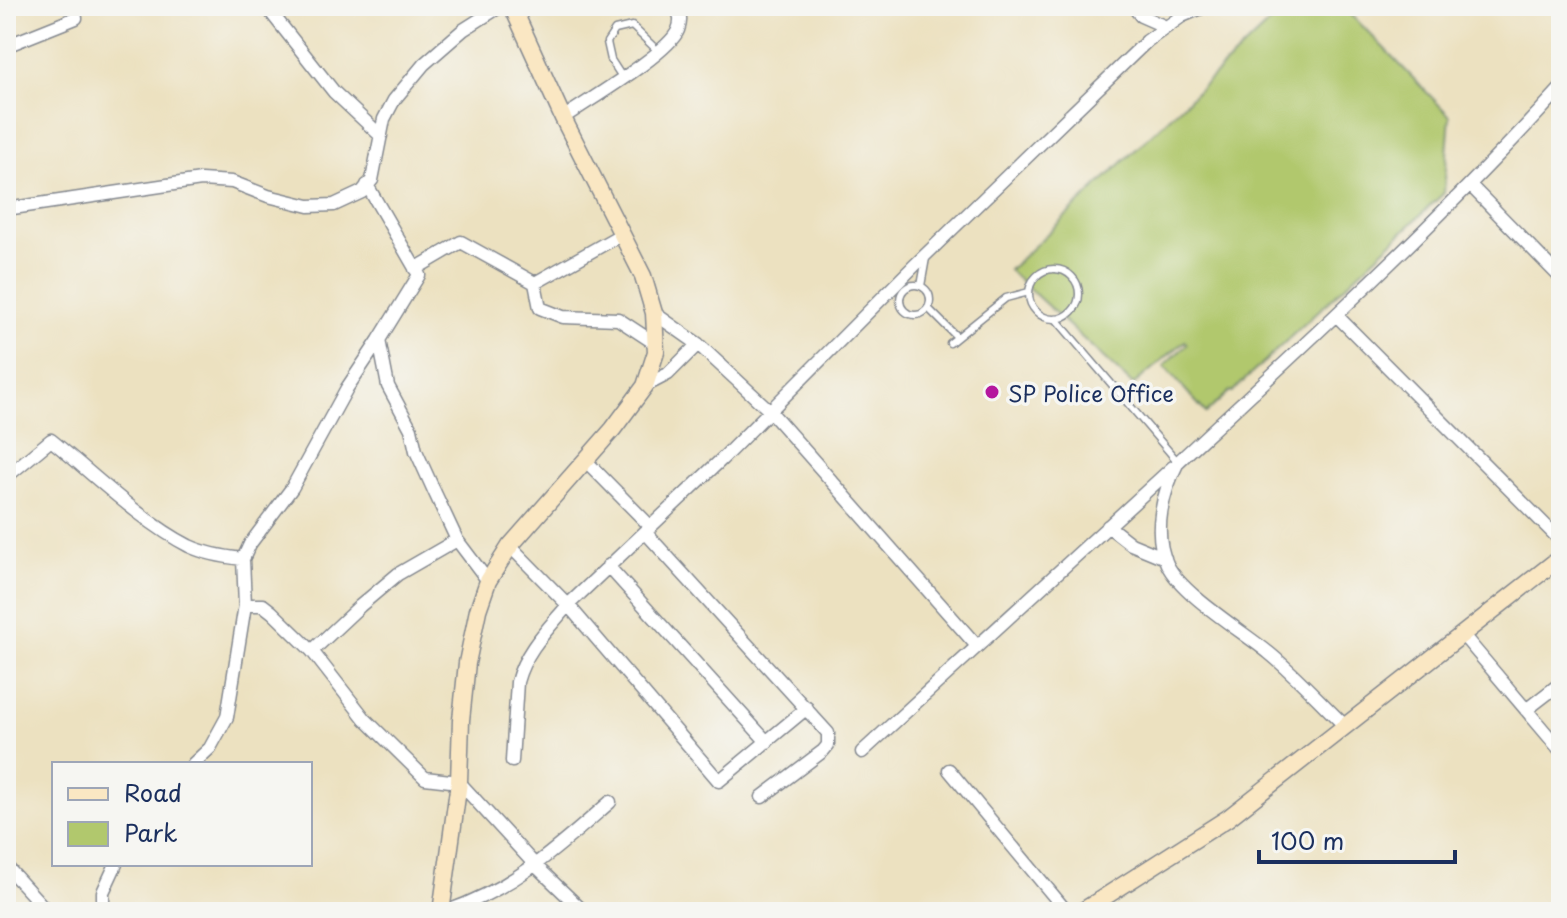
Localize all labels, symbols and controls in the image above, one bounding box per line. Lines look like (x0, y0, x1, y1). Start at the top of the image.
place label: SP Police Office (1008, 376, 1174, 409)
marker: SP Police Office (983, 383, 1001, 401)
legend (52, 762, 312, 866)
text: Road (124, 774, 182, 810)
text: Park (124, 814, 178, 850)
scale bar (1259, 814, 1455, 864)
text: 100 m (1271, 822, 1344, 858)

